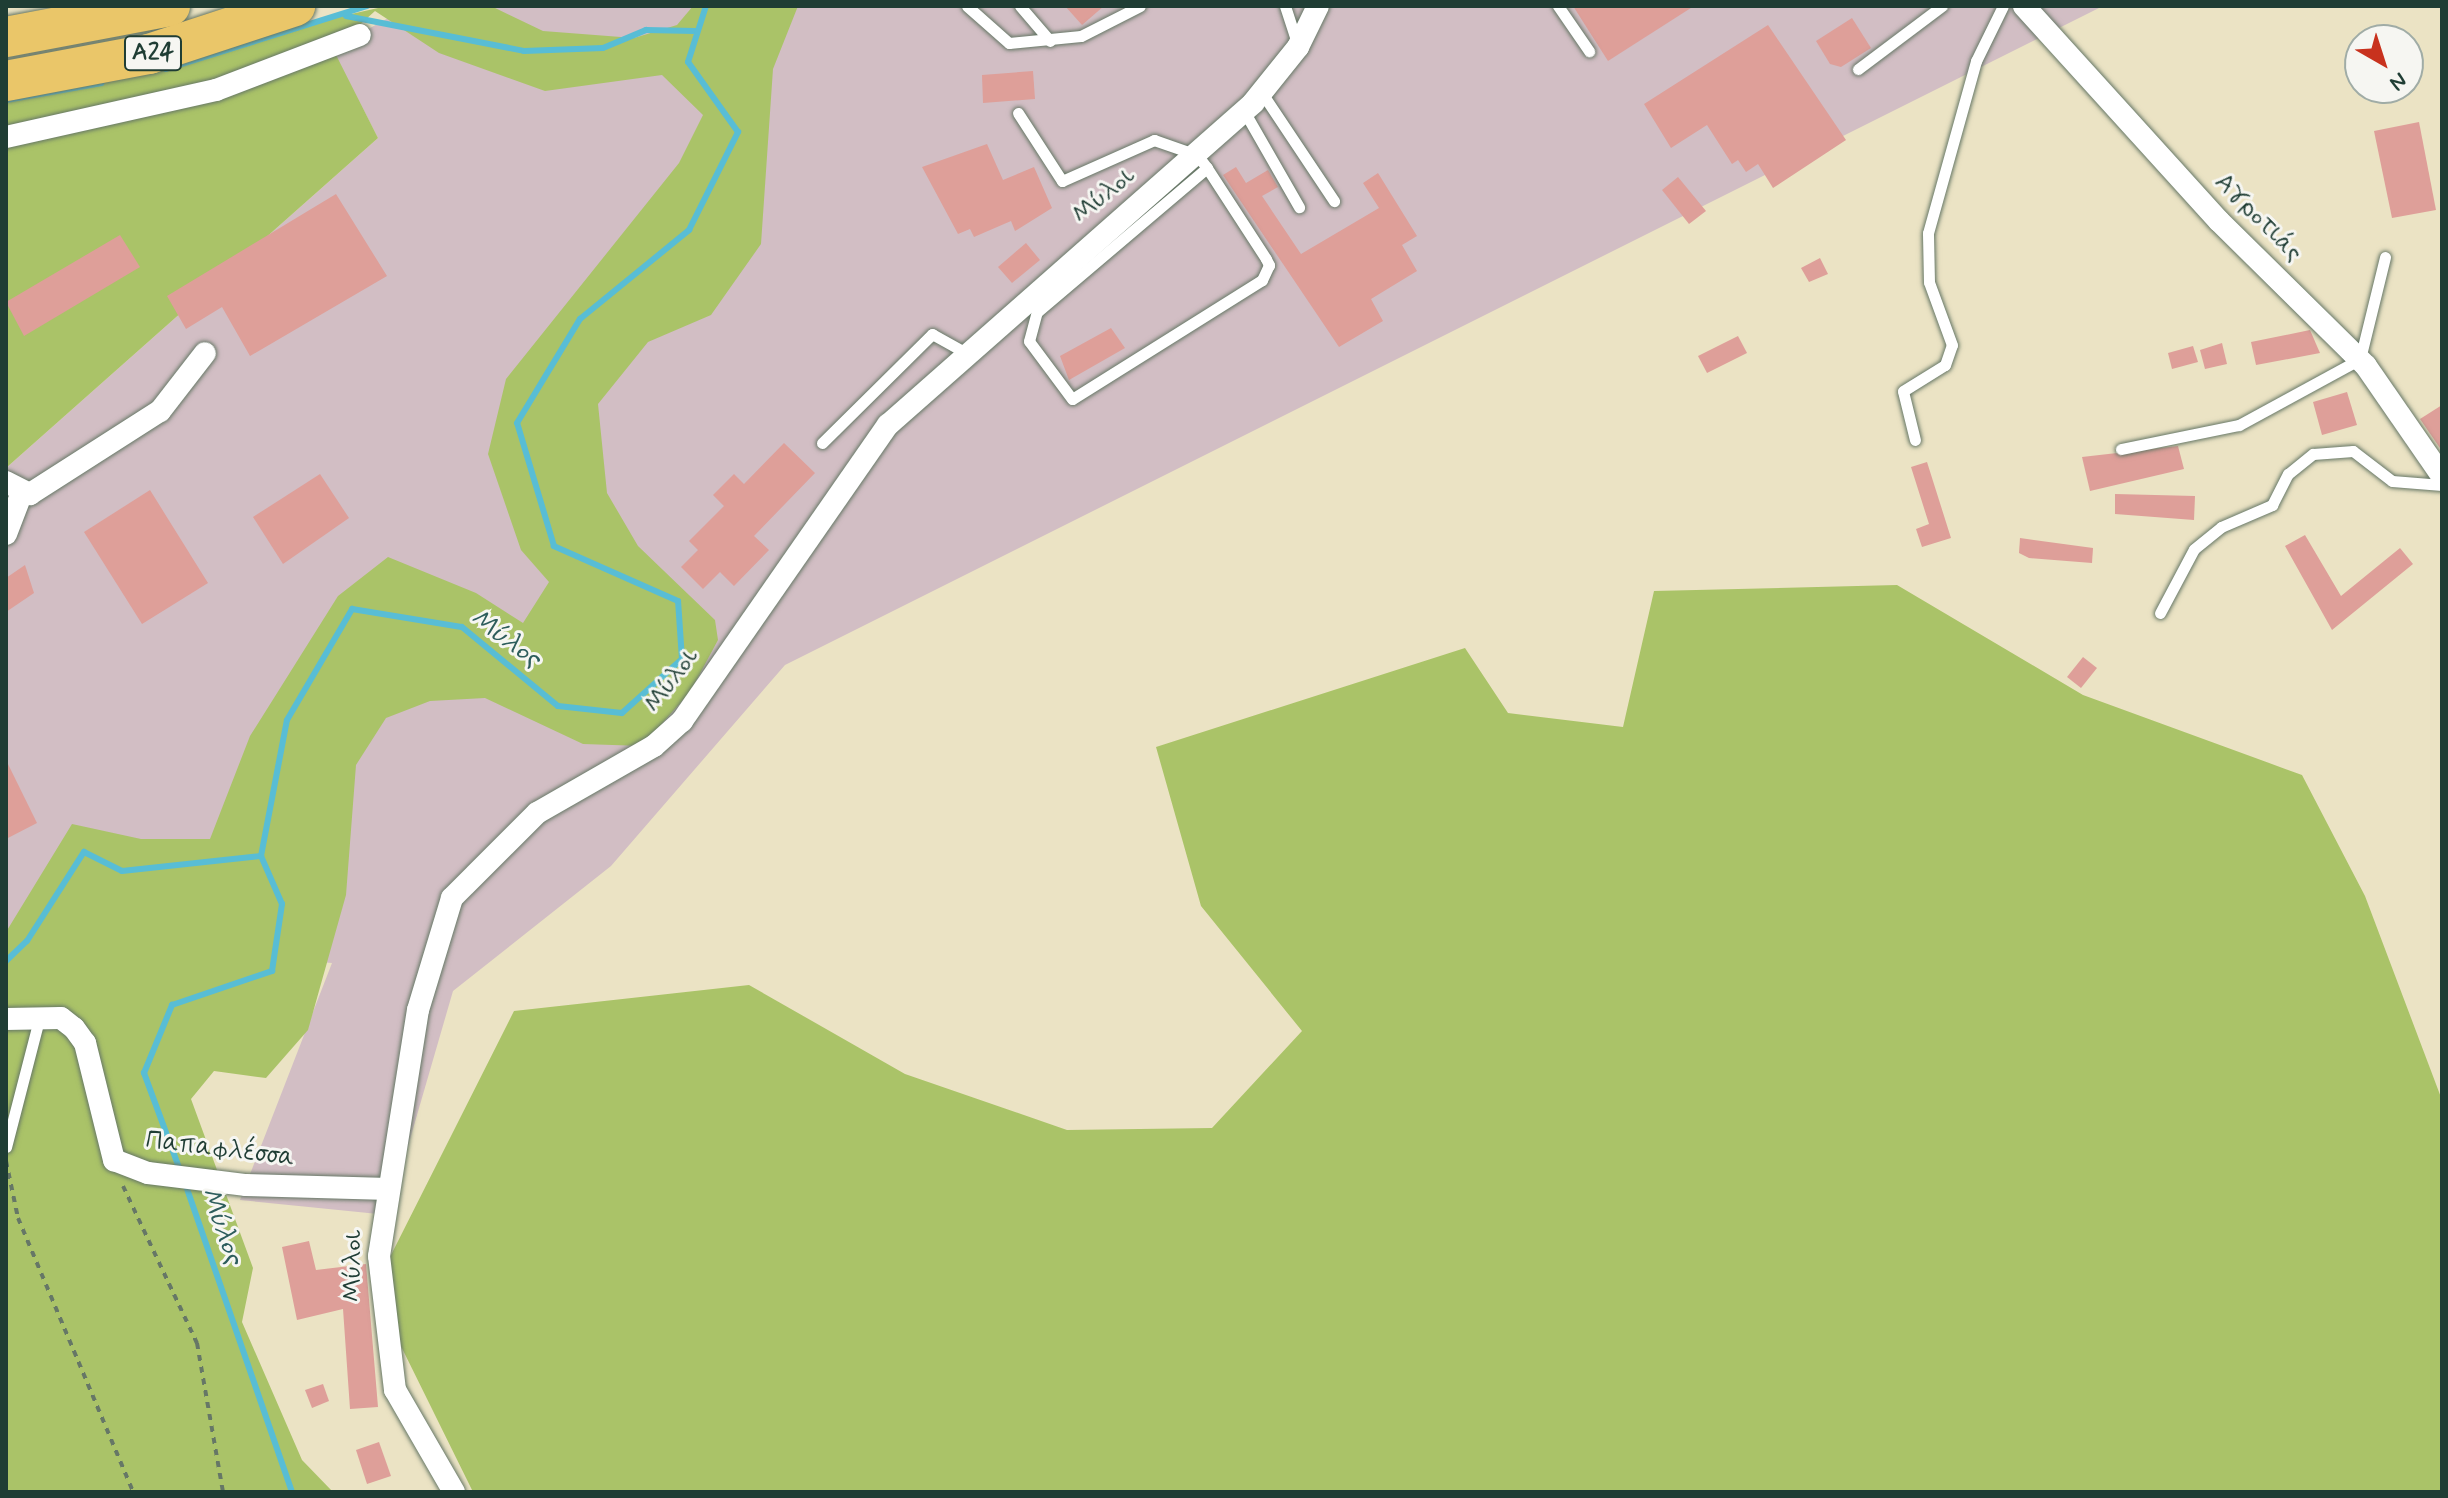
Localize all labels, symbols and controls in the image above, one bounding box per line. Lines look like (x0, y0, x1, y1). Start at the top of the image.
north arrow (2344, 24, 2424, 104)
road number: Α24 (123, 33, 183, 73)
text: N (2383, 66, 2412, 97)
street label: Μύλοι (1066, 161, 1142, 231)
street label: Αγροτιάς (2207, 167, 2309, 269)
water label: Μύλος (463, 602, 547, 676)
street label: Μύλοι (638, 643, 706, 719)
street label: Παπαφλέσσα (144, 1125, 296, 1175)
water label: Μύλος (192, 1183, 250, 1269)
street label: Μύλοι (338, 1230, 370, 1302)

